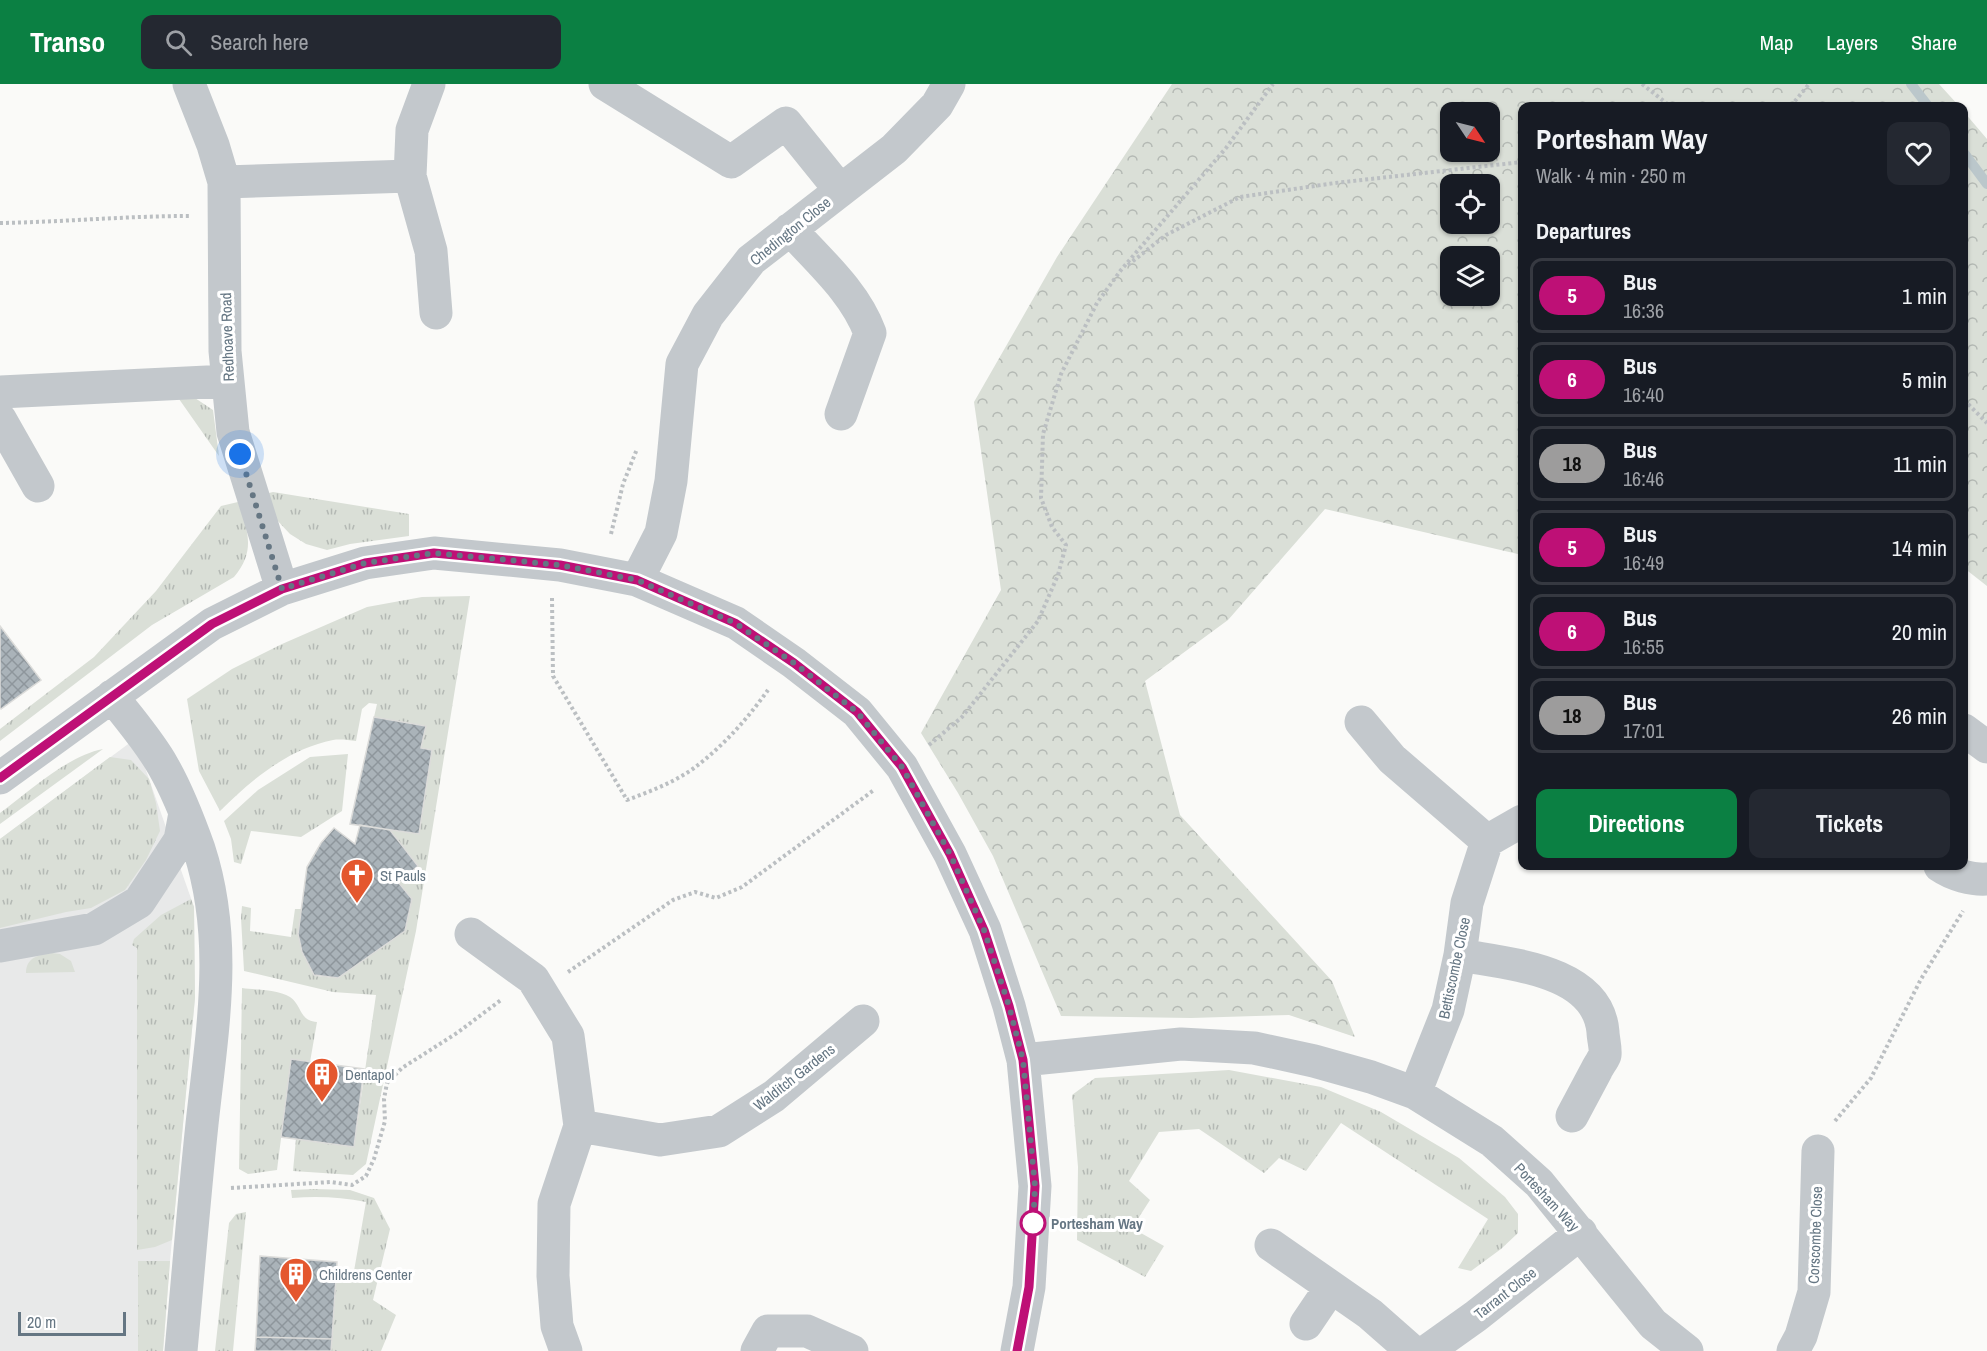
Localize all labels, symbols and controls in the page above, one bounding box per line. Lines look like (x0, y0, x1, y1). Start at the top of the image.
search box (141, 15, 561, 69)
text: Transo (30, 23, 105, 61)
icon: search (162, 26, 195, 59)
text: Search here (210, 27, 309, 57)
text: Map (1760, 28, 1793, 57)
text: Layers (1826, 28, 1878, 57)
text: Share (1911, 28, 1957, 57)
north arrow (1440, 102, 1500, 162)
map controls (1440, 102, 1500, 306)
text: Portesham Way (1536, 120, 1707, 158)
button: heart (1887, 122, 1950, 185)
text: Walk · 4 min · 250 m (1536, 162, 1686, 189)
button: locate (1440, 174, 1500, 234)
street label: Chedington Close (745, 192, 835, 270)
text: Departures (1536, 216, 1631, 246)
button: layers (1440, 246, 1500, 306)
text: Bus (1623, 267, 1657, 297)
text: 5 (1567, 281, 1577, 310)
text: 1 min (1902, 281, 1947, 311)
street label: Redhoave Road (215, 292, 239, 382)
text: 16:36 (1623, 297, 1664, 324)
text: Bus (1623, 351, 1657, 381)
text: 6 (1567, 365, 1577, 394)
text: 5 min (1902, 365, 1947, 395)
text: 16:40 (1623, 381, 1664, 408)
text: Bus (1623, 435, 1657, 465)
your location (225, 439, 255, 469)
text: 18 (1562, 449, 1582, 478)
text: 11 min (1893, 449, 1947, 479)
text: 16:46 (1623, 465, 1664, 492)
text: Bus (1623, 519, 1657, 549)
text: 5 (1567, 533, 1577, 562)
text: 14 min (1892, 533, 1947, 563)
text: 16:49 (1623, 549, 1664, 576)
text: Bus (1623, 603, 1657, 633)
text: 6 (1567, 617, 1577, 646)
text: 20 min (1892, 617, 1947, 647)
text: 16:55 (1623, 633, 1664, 660)
text: Bus (1623, 687, 1657, 717)
text: 18 (1562, 701, 1582, 730)
text: 26 min (1892, 701, 1947, 731)
text: 17:01 (1623, 717, 1664, 744)
button: Directions (1536, 789, 1737, 858)
button: Tickets (1749, 789, 1950, 858)
church icon: St Pauls (339, 857, 375, 904)
place label: St Pauls (380, 865, 426, 886)
street label: Bettiscombe Close (1433, 915, 1475, 1021)
street label: Walditch Gardens (749, 1039, 839, 1115)
building icon: Dentapol (304, 1056, 340, 1103)
place label: Dentapol (345, 1064, 394, 1085)
street label: Portesham Way (1510, 1158, 1585, 1237)
street label: Corscombe Close (1803, 1186, 1827, 1284)
marker: Portesham Way (1020, 1210, 1046, 1236)
place label: Portesham Way (1051, 1213, 1143, 1234)
building icon: Childrens Center (278, 1256, 314, 1303)
street label: Tarrant Close (1470, 1262, 1540, 1324)
place label: Childrens Center (319, 1264, 412, 1285)
scale bar (18, 1309, 126, 1336)
text: 20 m (27, 1311, 56, 1333)

